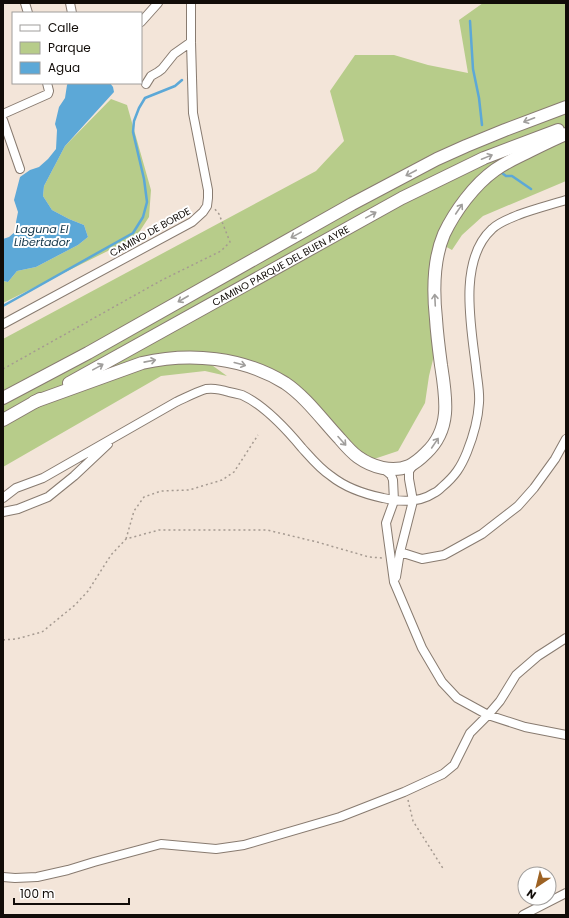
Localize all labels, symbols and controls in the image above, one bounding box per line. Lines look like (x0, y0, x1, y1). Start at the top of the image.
legend (12, 12, 142, 84)
text: Calle (48, 19, 79, 36)
text: Parque (48, 39, 91, 56)
text: Agua (48, 59, 80, 76)
one-way arrow (524, 117, 536, 125)
one-way arrow (480, 152, 492, 160)
one-way arrow (405, 170, 417, 177)
street label: CAMINO DE BORDE (107, 204, 193, 260)
one-way arrow (455, 204, 463, 215)
one-way arrow (365, 211, 377, 218)
water label: Laguna El Libertador (14, 221, 71, 250)
street label: CAMINO PARQUE DEL BUEN AYRE (209, 221, 352, 310)
one-way arrow (290, 232, 302, 240)
one-way arrow (431, 294, 438, 307)
one-way arrow (177, 295, 189, 303)
one-way arrow (143, 357, 156, 365)
one-way arrow (233, 361, 246, 369)
one-way arrow (92, 362, 104, 370)
one-way arrow (337, 436, 346, 446)
one-way arrow (431, 437, 439, 448)
north arrow (517, 866, 557, 906)
scale bar (14, 880, 129, 906)
text: 100 m (20, 885, 54, 902)
text: N (523, 885, 539, 903)

